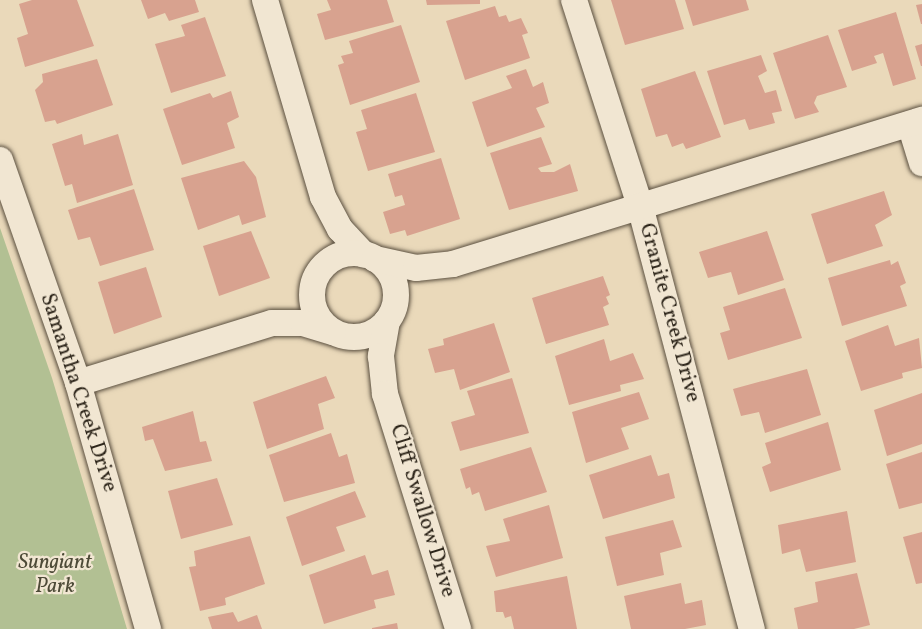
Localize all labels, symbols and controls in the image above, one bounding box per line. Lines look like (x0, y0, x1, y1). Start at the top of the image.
street label: Granite Creek Drive (633, 221, 705, 405)
street label: Samantha Creek Drive (34, 290, 122, 496)
street label: Cliff Swallow Drive (384, 422, 460, 600)
park label: Sungiant Park (18, 550, 92, 600)

